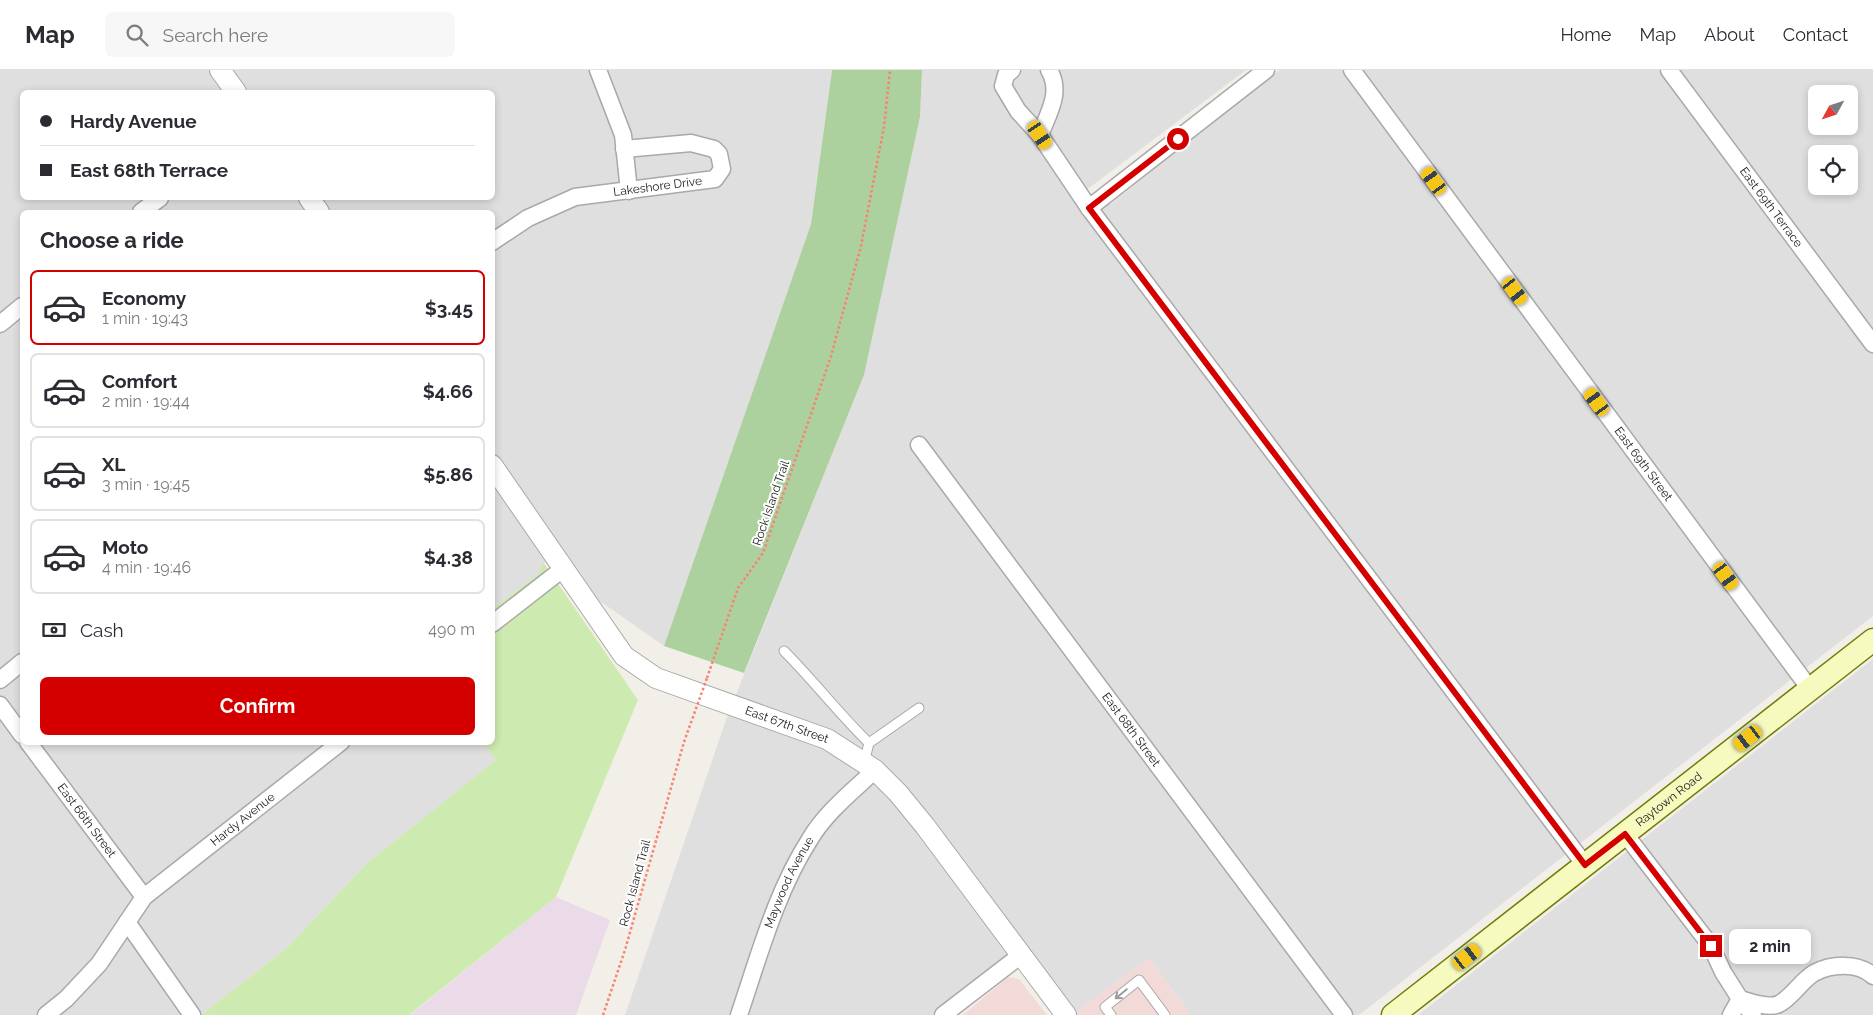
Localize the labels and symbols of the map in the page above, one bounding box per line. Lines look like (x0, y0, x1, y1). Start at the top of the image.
north arrow (1808, 85, 1858, 135)
car (1025, 118, 1054, 152)
route start (1167, 128, 1189, 150)
car (1419, 164, 1448, 198)
street label: East 69th Terrace (1737, 164, 1805, 250)
street label: Lakeshore Drive (612, 174, 703, 199)
car (1499, 275, 1530, 307)
car (1582, 385, 1611, 419)
street label: East 69th Street (1612, 424, 1675, 504)
street label: Rock Island Trail (750, 458, 792, 548)
car (1711, 559, 1740, 593)
street label: East 68th Street (1099, 690, 1163, 769)
street label: East 67th Street (743, 703, 831, 746)
car (1731, 723, 1764, 753)
street label: Raytown Road (1633, 769, 1705, 830)
street label: East 66th Street (55, 781, 119, 860)
street label: Hardy Avenue (208, 790, 278, 849)
street label: Maywood Avenue (762, 834, 817, 930)
street label: Rock Island Trail (617, 837, 654, 928)
callout: 2 min (1728, 928, 1811, 964)
route end (1700, 935, 1722, 957)
car (1450, 942, 1483, 972)
one-way arrow (1115, 988, 1128, 999)

